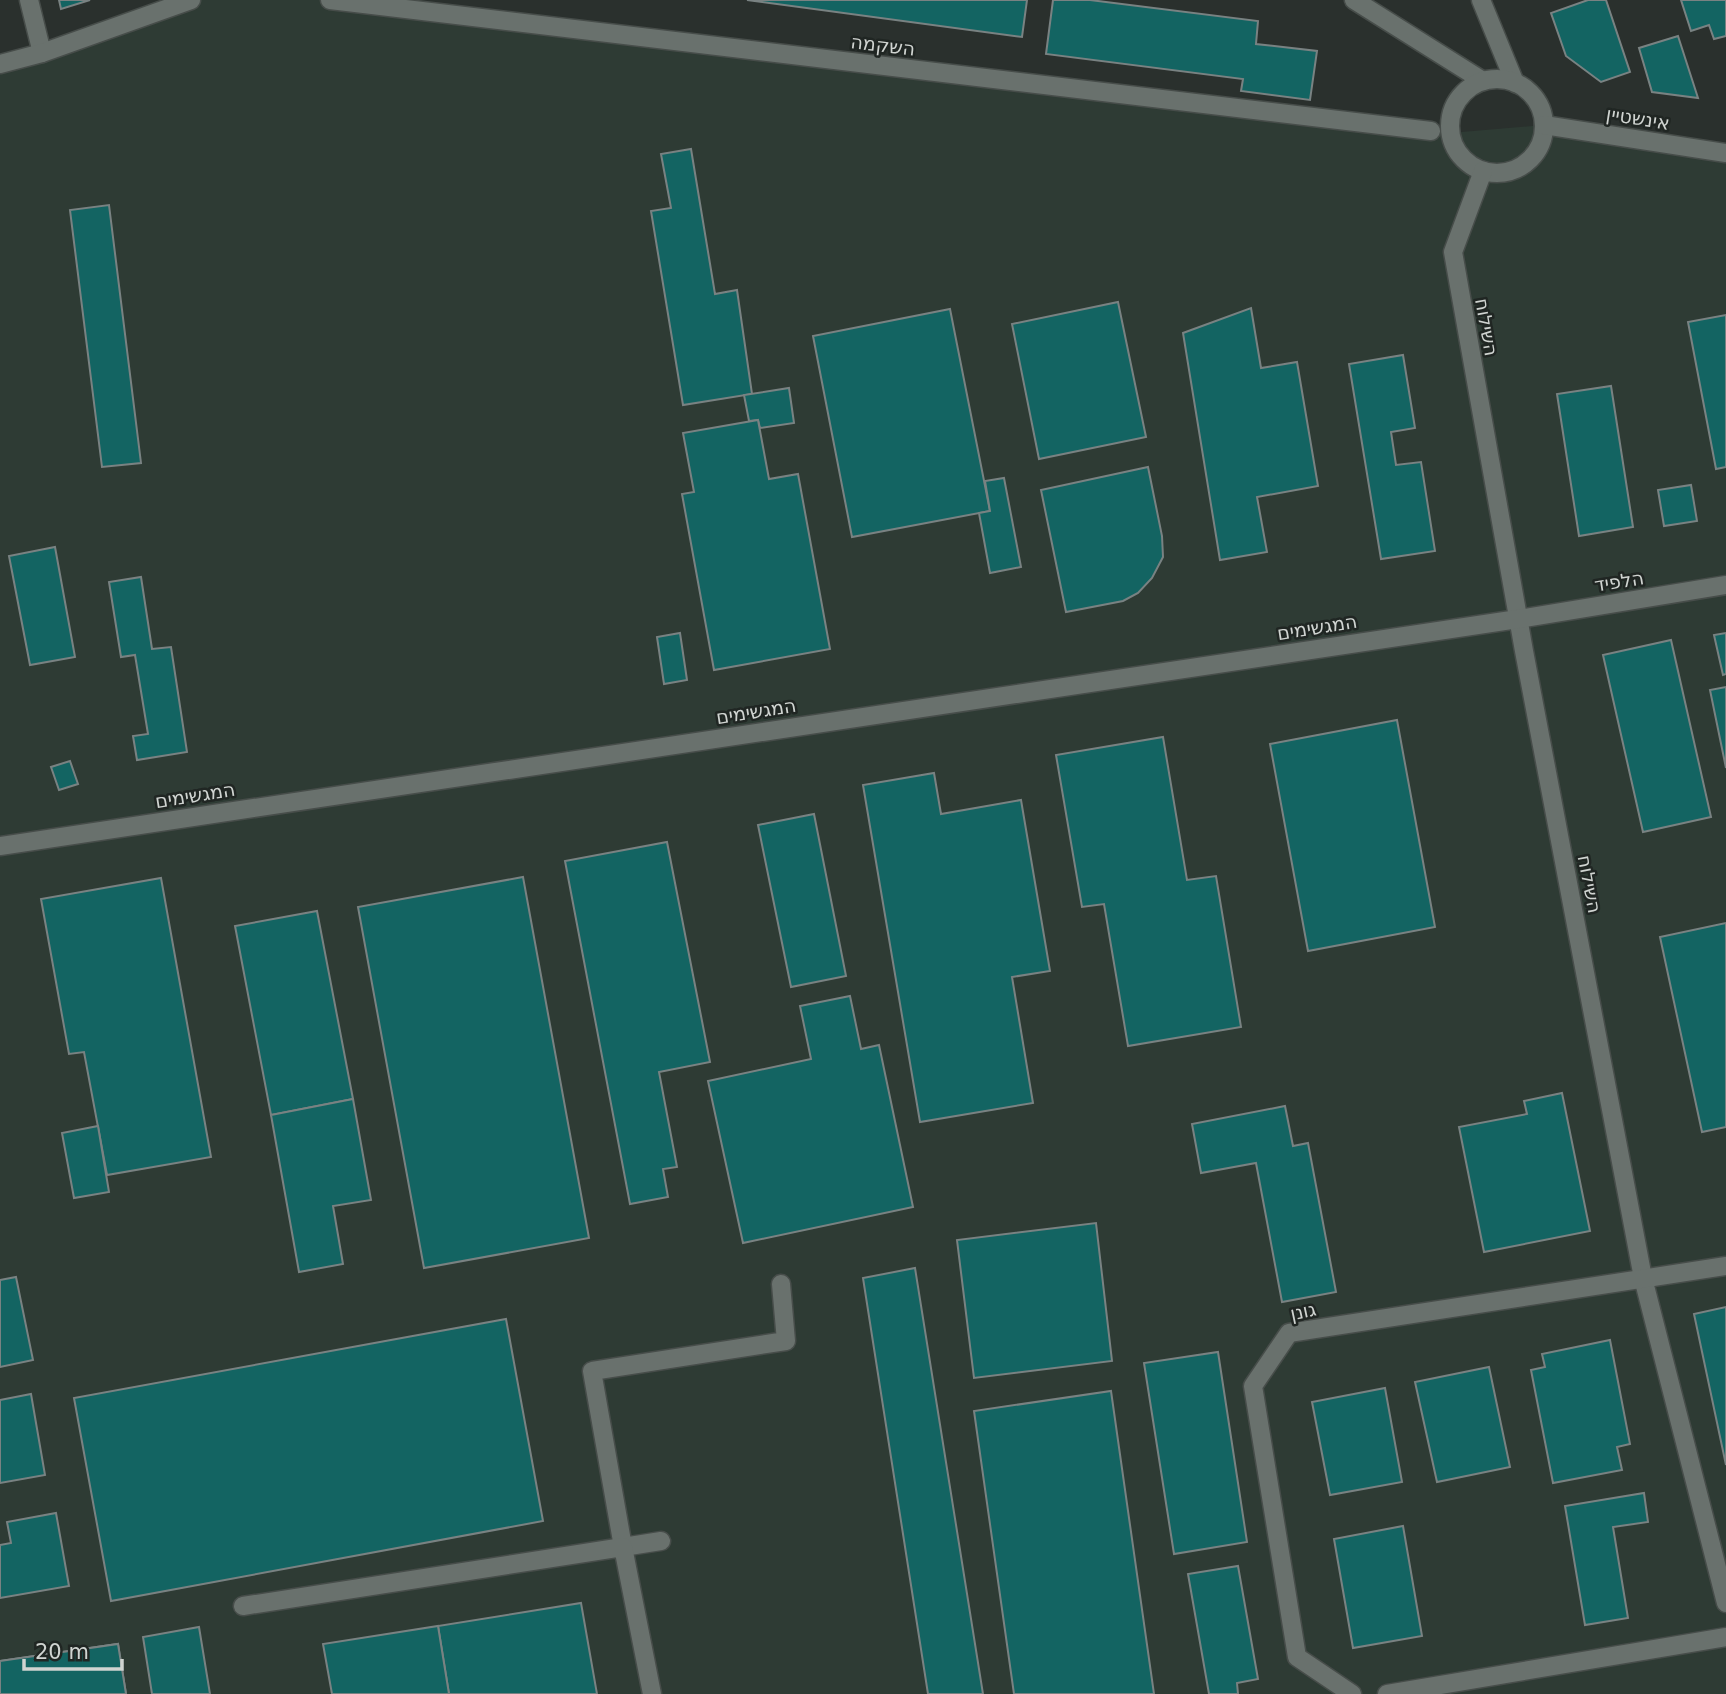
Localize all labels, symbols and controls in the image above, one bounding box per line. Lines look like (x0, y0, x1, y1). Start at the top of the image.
street label: השקמה (850, 30, 916, 60)
street label: אינשטיין (1605, 102, 1671, 134)
street label: השילוח (1471, 296, 1503, 358)
street label: הלפיד (1593, 566, 1645, 596)
street label: המגשימים (1275, 610, 1359, 644)
street label: המגשימים (714, 694, 798, 728)
street label: המגשימים (153, 778, 237, 812)
street label: השילוח (1574, 853, 1606, 915)
street label: גונן (1288, 1298, 1318, 1324)
scale bar (24, 1628, 122, 1672)
text: 20 m (35, 1640, 89, 1664)

